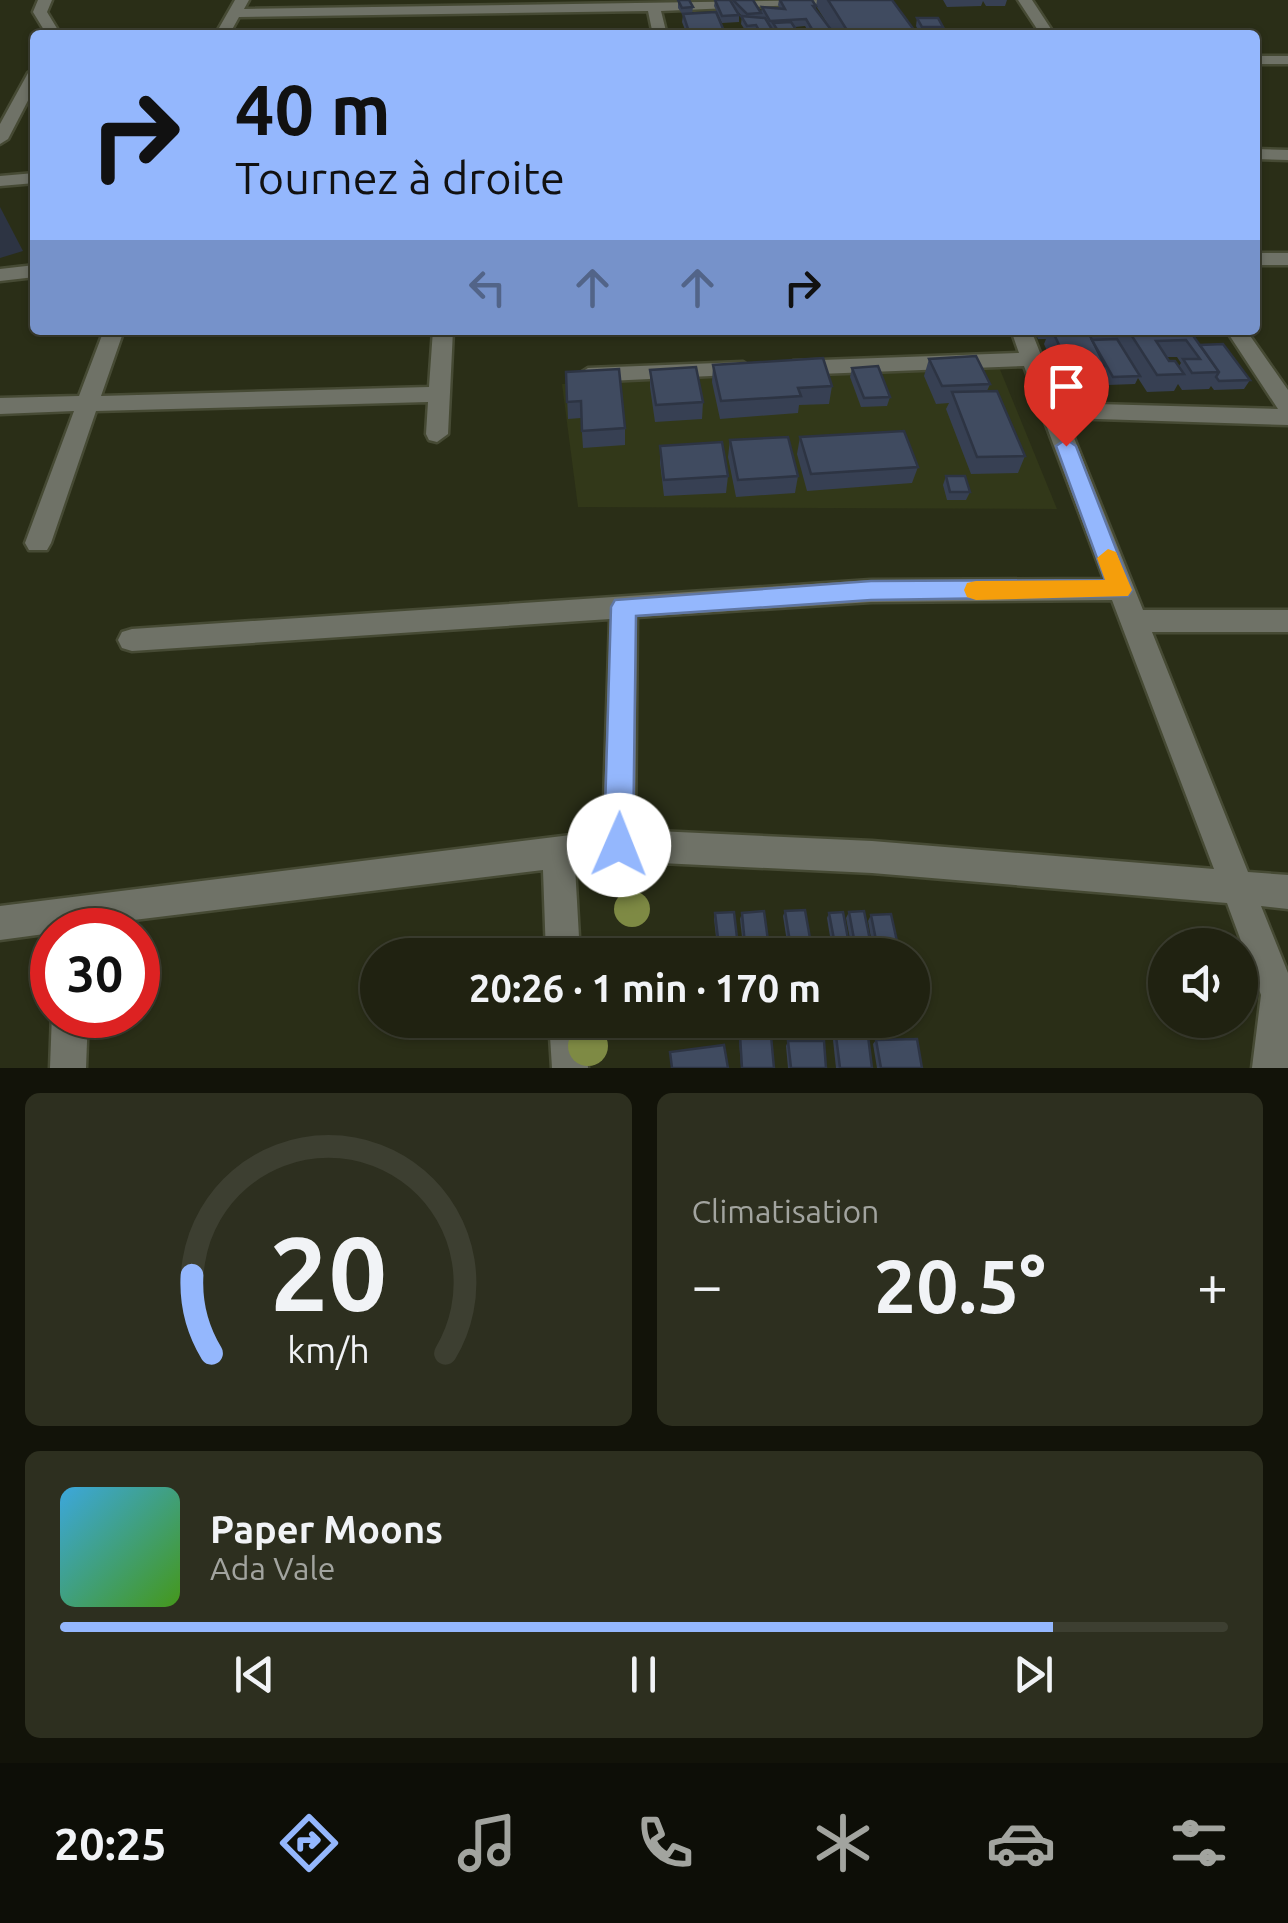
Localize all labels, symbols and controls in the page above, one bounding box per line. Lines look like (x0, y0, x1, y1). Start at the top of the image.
icon: right (70, 70, 200, 200)
text: 40 m (235, 70, 391, 148)
text: Tournez à droite (235, 152, 565, 203)
icon: left (460, 260, 515, 315)
icon: ahead (565, 260, 620, 315)
icon: ahead (670, 260, 725, 315)
icon: right (775, 260, 830, 315)
pin (1024, 344, 1109, 447)
icon: arrive (1039, 359, 1094, 414)
position arrow (567, 793, 671, 897)
speed limit sign: 30 (30, 908, 160, 1038)
map controls (1148, 928, 1258, 1038)
button: sound (1148, 928, 1258, 1038)
text: 20:26 · 1 min · 170 m (469, 967, 821, 1009)
text: Climatisation (692, 1193, 879, 1229)
text: 20 (270, 1214, 387, 1331)
text: 20.5° (874, 1243, 1046, 1327)
text: − (692, 1254, 723, 1315)
text: + (1197, 1254, 1228, 1315)
text: km/h (287, 1330, 370, 1370)
text: Paper Moons (210, 1508, 443, 1550)
text: Ada Vale (210, 1550, 336, 1586)
icon: previous (227, 1647, 282, 1702)
icon: pause (616, 1647, 671, 1702)
icon: next (1006, 1647, 1061, 1702)
icon: directions (274, 1808, 344, 1878)
icon: music (452, 1808, 522, 1878)
icon: phone (630, 1808, 700, 1878)
icon: climate (808, 1808, 878, 1878)
icon: car (986, 1808, 1056, 1878)
icon: filters (1164, 1808, 1234, 1878)
text: 20:25 (54, 1818, 167, 1869)

